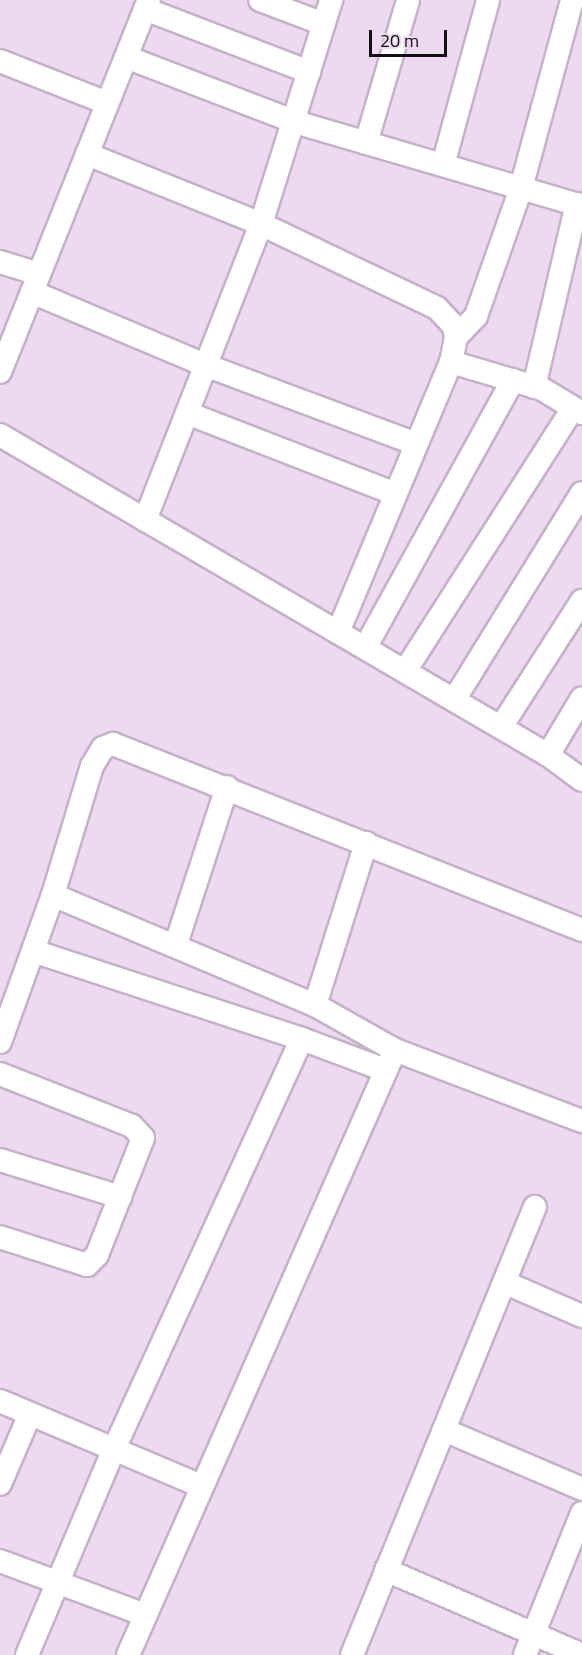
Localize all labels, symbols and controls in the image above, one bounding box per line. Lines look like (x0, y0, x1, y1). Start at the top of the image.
scale bar (372, 18, 450, 56)
text: 20 m (380, 27, 419, 54)

